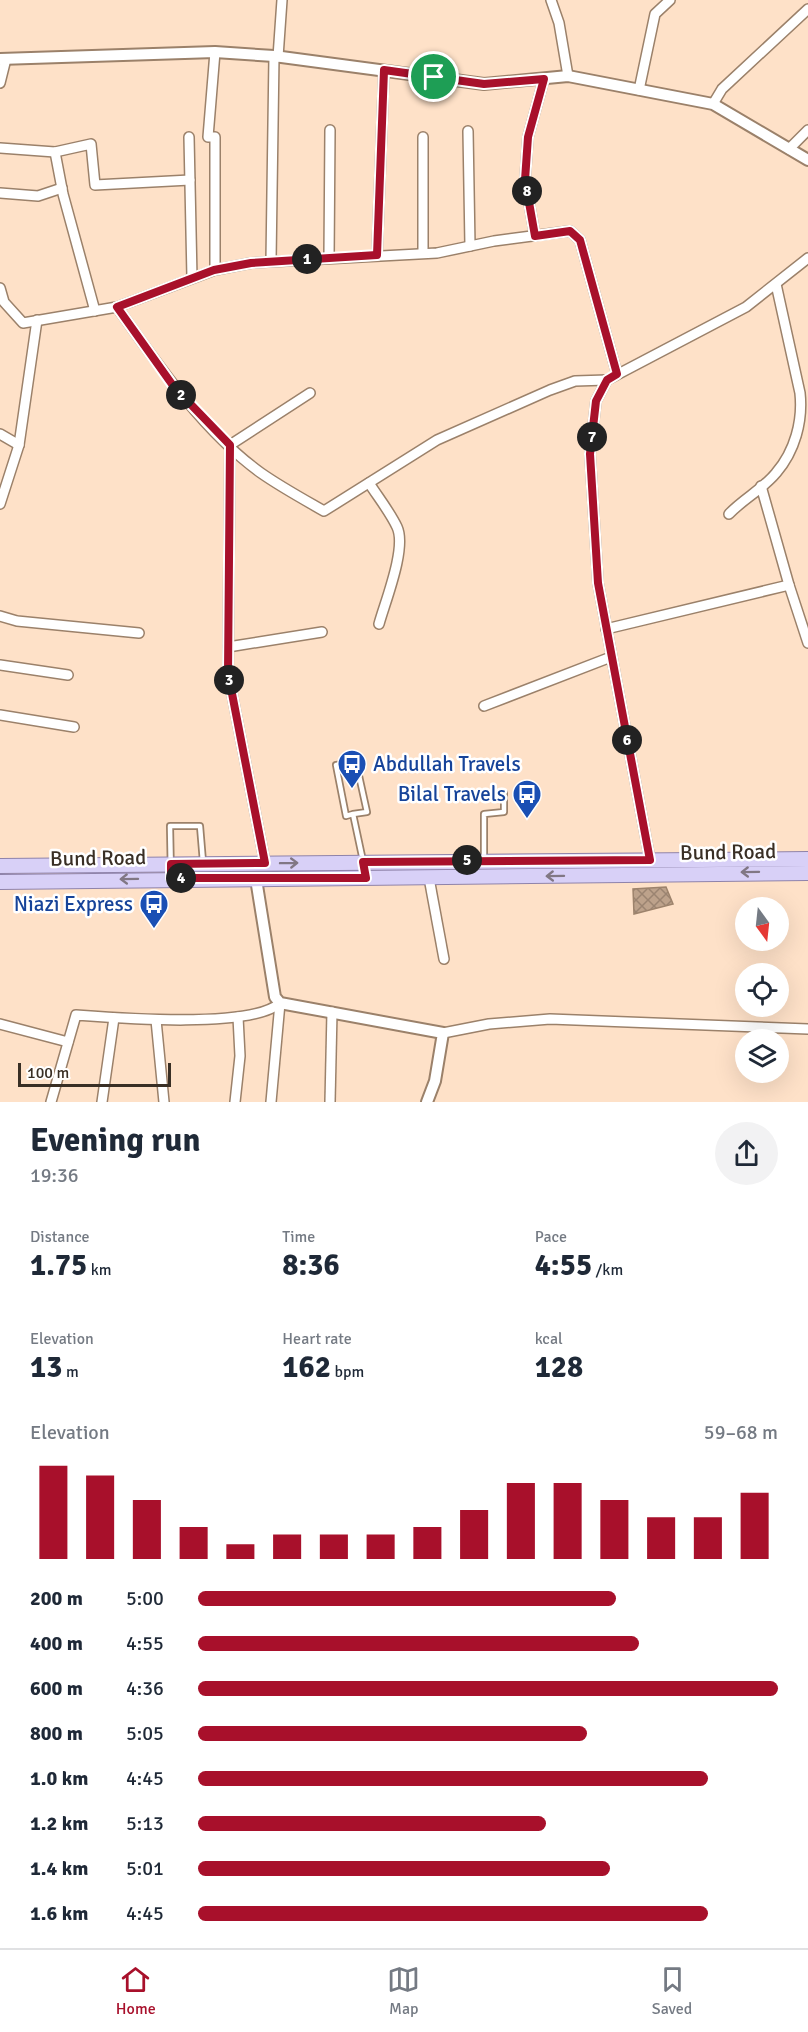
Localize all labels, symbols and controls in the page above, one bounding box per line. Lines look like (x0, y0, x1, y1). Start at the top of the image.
pin (408, 51, 459, 102)
icon: arrive (417, 60, 450, 93)
pin: 8 (512, 176, 542, 206)
text: 8 (523, 181, 531, 201)
pin: 1 (292, 244, 322, 274)
text: 1 (303, 249, 311, 269)
pin: 2 (166, 380, 196, 410)
text: 2 (177, 385, 185, 405)
pin: 7 (577, 422, 607, 452)
text: 7 (588, 427, 596, 447)
pin: 3 (214, 665, 244, 695)
text: 3 (225, 670, 233, 690)
pin: 6 (612, 725, 642, 755)
text: 6 (623, 730, 631, 750)
bus stop icon: Abdullah Travels (336, 748, 368, 790)
place label: Abdullah Travels (373, 751, 521, 777)
bus stop icon: Bilal Travels (511, 778, 543, 820)
place label: Bilal Travels (398, 781, 506, 807)
street label: Bund Road (680, 838, 776, 866)
street label: Bund Road (50, 844, 146, 872)
pin: 5 (452, 845, 482, 875)
text: 5 (463, 850, 471, 870)
one-way arrow (279, 857, 299, 868)
pin: 4 (166, 863, 196, 893)
one-way arrow (740, 867, 760, 878)
text: 4 (177, 868, 185, 888)
one-way arrow (545, 870, 565, 882)
one-way arrow (119, 873, 139, 885)
bus stop icon: Niazi Express (138, 888, 170, 930)
place label: Niazi Express (14, 891, 133, 917)
north arrow (735, 897, 789, 951)
map controls (735, 897, 789, 1083)
button: locate (735, 963, 789, 1017)
button: layers (735, 1029, 789, 1083)
scale bar (18, 1060, 171, 1088)
text: 100 m (27, 1063, 69, 1083)
text: Evening run (30, 1120, 200, 1161)
button: share (715, 1122, 778, 1185)
text: 19:36 (30, 1163, 79, 1188)
text: Distance (30, 1227, 90, 1247)
text: Time (282, 1227, 315, 1247)
text: Pace (535, 1227, 567, 1247)
text: 1.75 (30, 1247, 87, 1284)
text: 8:36 (282, 1247, 340, 1284)
text: 4:55 (535, 1247, 592, 1284)
text: km (87, 1260, 112, 1280)
text: /km (592, 1260, 623, 1280)
text: Elevation (30, 1329, 94, 1349)
text: Heart rate (282, 1329, 352, 1349)
text: kcal (535, 1329, 563, 1349)
text: 13 (30, 1349, 62, 1386)
text: 162 (282, 1349, 331, 1386)
text: 128 (535, 1349, 583, 1386)
text: m (62, 1362, 79, 1382)
text: bpm (331, 1362, 364, 1382)
text: Elevation (30, 1420, 110, 1445)
text: 59–68 m (704, 1420, 778, 1445)
text: 200 m (30, 1586, 83, 1611)
text: 5:00 (126, 1586, 164, 1611)
text: 400 m (30, 1631, 83, 1656)
text: 4:55 (126, 1631, 164, 1656)
text: 600 m (30, 1676, 83, 1701)
text: 4:36 (126, 1676, 164, 1701)
text: 800 m (30, 1721, 83, 1746)
text: 5:05 (126, 1721, 164, 1746)
text: 1.0 km (30, 1766, 88, 1791)
text: 4:45 (126, 1766, 164, 1791)
text: 1.2 km (30, 1811, 88, 1836)
text: 5:13 (126, 1811, 164, 1836)
text: 1.4 km (30, 1856, 88, 1881)
text: 5:01 (126, 1856, 164, 1881)
text: 1.6 km (30, 1901, 88, 1926)
text: 4:45 (126, 1901, 164, 1926)
tab: Home (116, 1963, 156, 2019)
tab: Map (387, 1963, 420, 2019)
tab: Saved (652, 1963, 692, 2019)

